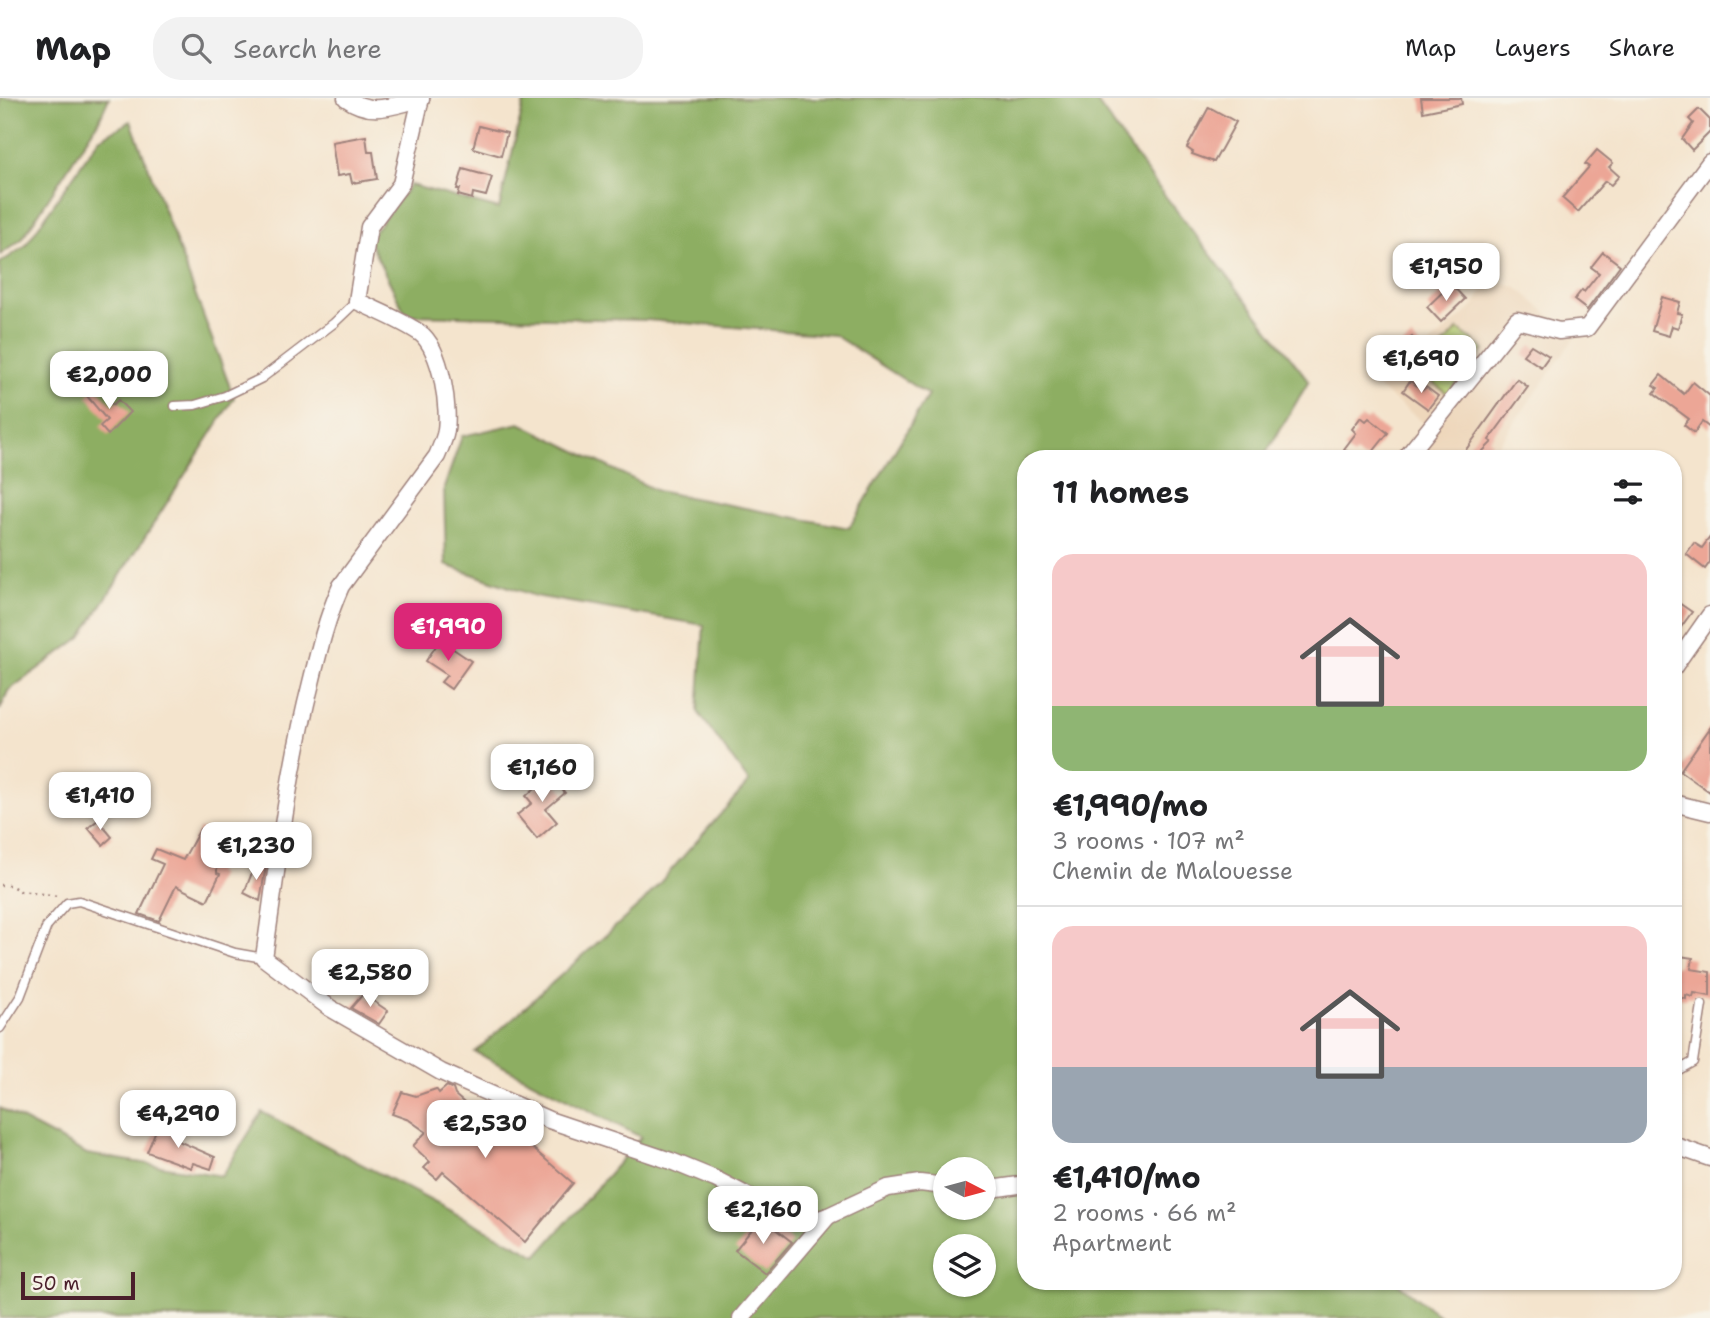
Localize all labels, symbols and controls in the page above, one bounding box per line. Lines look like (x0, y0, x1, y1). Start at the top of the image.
search box (153, 17, 643, 80)
text: Map (35, 26, 111, 71)
icon: search (177, 29, 215, 67)
text: Search here (233, 31, 382, 66)
text: Map (1405, 32, 1456, 64)
text: Layers (1494, 32, 1571, 64)
text: Share (1609, 32, 1675, 64)
pin: €1,950 (1389, 244, 1503, 303)
text: €1,950 (1409, 251, 1483, 281)
pin: €1,690 (1364, 336, 1478, 395)
text: €1,690 (1382, 343, 1460, 373)
pin: €2,000 (52, 352, 166, 411)
text: €2,000 (66, 359, 152, 389)
text: 11 homes (1052, 472, 1189, 513)
icon: filters (1609, 473, 1647, 511)
icon: home (1287, 599, 1413, 725)
pin: €1,990 (391, 603, 505, 663)
text: €1,990 (410, 611, 486, 641)
pin: €1,160 (485, 744, 599, 804)
text: €1,160 (507, 752, 577, 782)
pin: €1,410 (43, 772, 157, 832)
text: €1,410 (65, 780, 135, 810)
text: €1,990/mo (1052, 785, 1208, 826)
pin: €1,230 (199, 822, 313, 882)
text: 3 rooms · 107 m² (1052, 826, 1245, 856)
text: €1,230 (217, 830, 295, 860)
text: Chemin de Malouesse (1052, 856, 1293, 886)
pin: €2,580 (313, 950, 427, 1009)
text: €2,580 (328, 957, 412, 987)
icon: home (1287, 971, 1413, 1097)
pin: €4,290 (121, 1090, 235, 1150)
text: €4,290 (136, 1098, 220, 1128)
pin: €2,530 (428, 1100, 542, 1160)
text: €2,530 (443, 1108, 527, 1138)
north arrow (933, 1157, 996, 1220)
map controls (933, 1157, 996, 1297)
text: €1,410/mo (1052, 1157, 1201, 1198)
pin: €2,160 (706, 1186, 820, 1246)
text: €2,160 (724, 1194, 802, 1224)
text: 2 rooms · 66 m² (1052, 1198, 1237, 1228)
text: Apartment (1052, 1228, 1172, 1258)
button: layers (933, 1234, 996, 1297)
scale bar (21, 1269, 135, 1301)
text: 50 m (32, 1271, 80, 1296)

